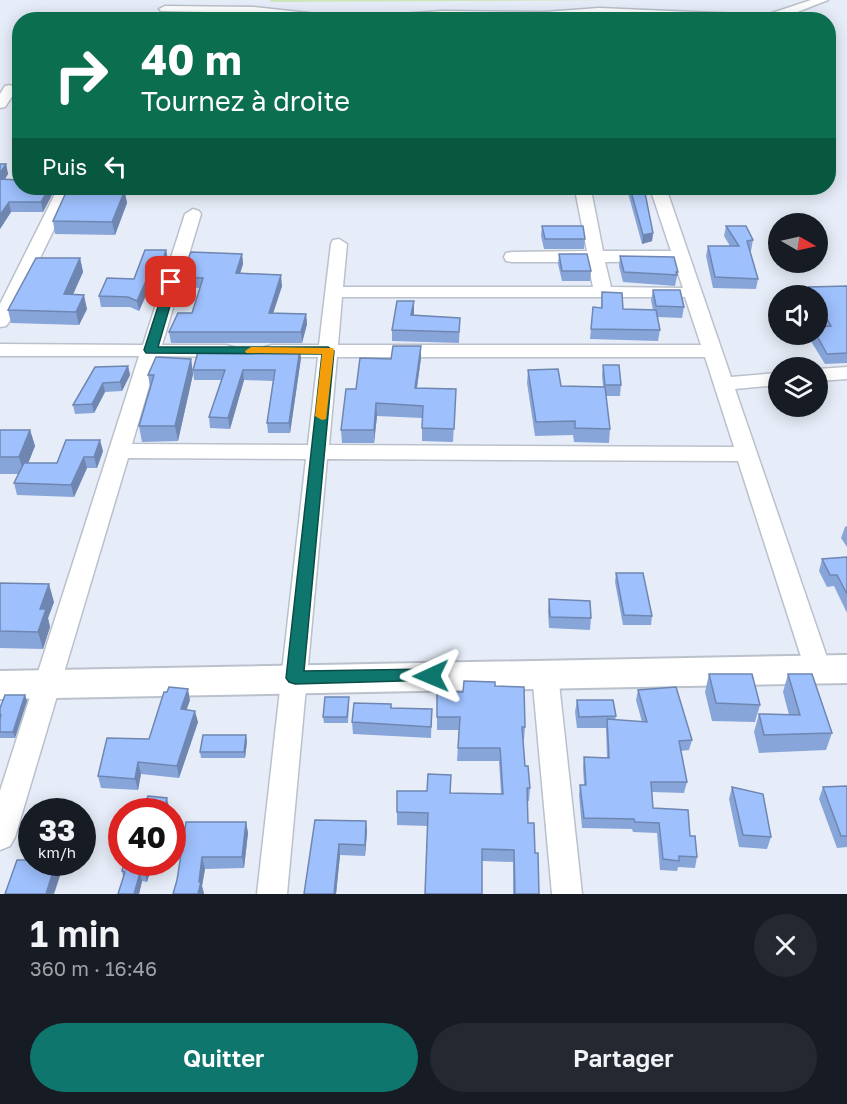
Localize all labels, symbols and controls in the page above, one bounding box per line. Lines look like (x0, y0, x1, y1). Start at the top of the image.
text: 40 m (141, 34, 242, 84)
icon: right (42, 36, 120, 114)
text: Tournez à droite (141, 85, 350, 117)
icon: left (99, 150, 132, 183)
text: Puis (42, 153, 87, 180)
north arrow (768, 213, 828, 273)
map controls (768, 213, 828, 417)
pin (145, 256, 196, 307)
icon: arrive (154, 265, 187, 298)
button: sound (768, 285, 828, 345)
button: layers (768, 357, 828, 417)
position arrow (399, 644, 463, 708)
speed limit sign: 40 (108, 798, 186, 876)
text: 33 (39, 812, 75, 848)
text: km/h (38, 843, 76, 861)
text: 1 min (30, 912, 120, 955)
button: close (754, 914, 817, 977)
text: 360 m · 16:46 (30, 956, 157, 980)
button: Quitter (30, 1023, 418, 1092)
button: Partager (430, 1023, 817, 1092)

